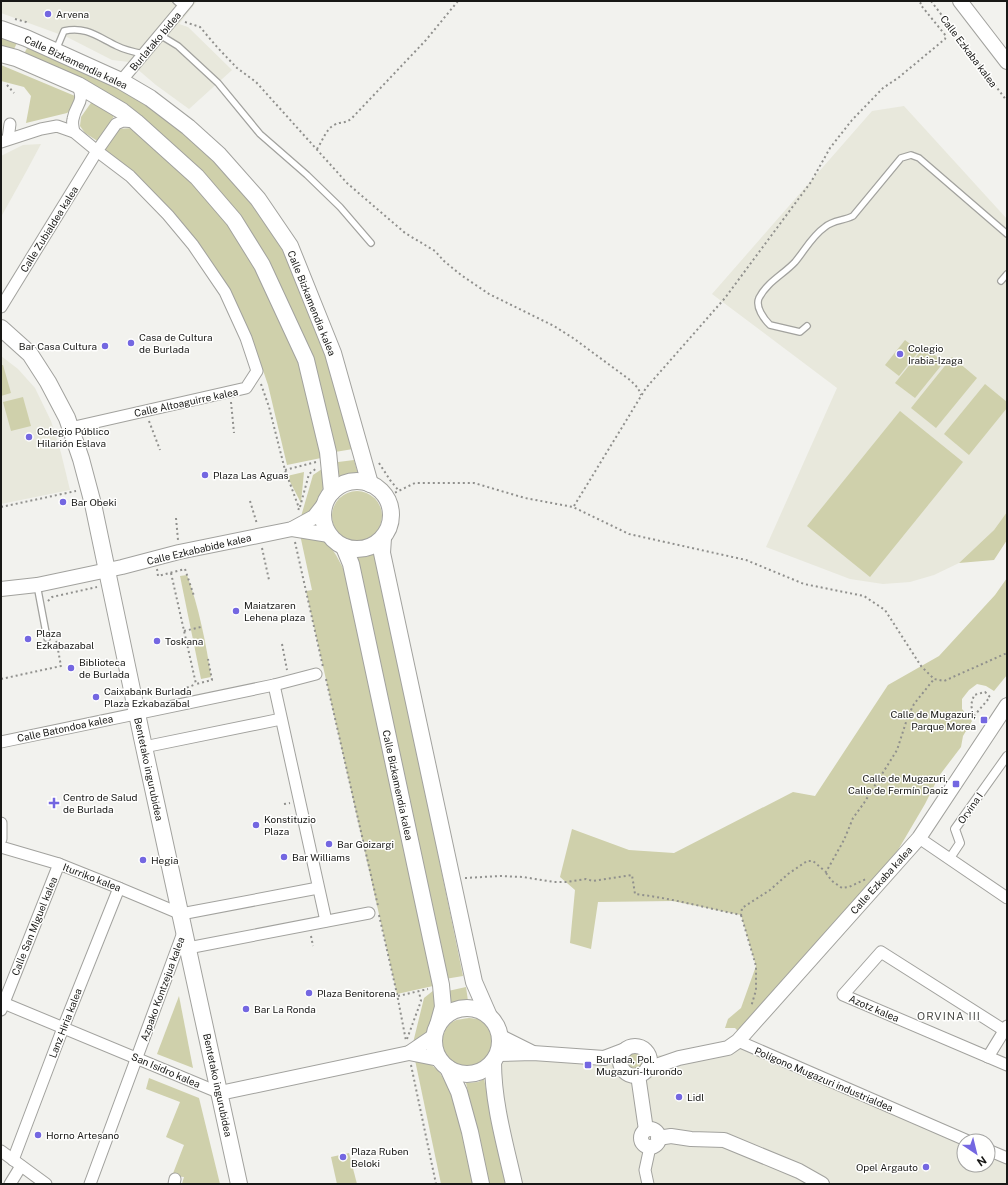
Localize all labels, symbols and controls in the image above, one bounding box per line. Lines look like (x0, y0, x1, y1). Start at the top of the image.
place label: Arvena (56, 8, 89, 20)
marker: Arvena (43, 9, 53, 19)
street label: Burlatako bidea (127, 9, 183, 73)
street label: Calle Ezkaba kalea (938, 13, 1000, 89)
street label: Calle Bizkamendia kalea (22, 33, 130, 91)
street label: Calle Zubialdea kalea (18, 184, 80, 274)
street label: Calle Bizkamendia kalea (285, 249, 339, 357)
place label: Casa de Cultura de Burlada (139, 331, 213, 355)
marker: Casa de Cultura de Burlada (126, 338, 136, 348)
place label: Bar Casa Cultura (19, 340, 97, 352)
marker: Bar Casa Cultura (100, 341, 110, 351)
place label: Colegio Irabia-Izaga (908, 342, 963, 366)
marker: Colegio Irabia-Izaga (895, 349, 905, 359)
street label: Calle Altoaguirre kalea (133, 385, 239, 419)
place label: Colegio Público Hilarión Eslava (37, 425, 110, 449)
marker: Colegio Público Hilarión Eslava (24, 432, 34, 442)
place label: Plaza Las Aguas (213, 469, 289, 481)
marker: Plaza Las Aguas (200, 470, 210, 480)
place label: Bar Obeki (71, 496, 117, 508)
marker: Bar Obeki (58, 497, 68, 507)
street label: Calle Ezkababide kalea (146, 531, 252, 567)
place label: Maiatzaren Lehena plaza (244, 599, 305, 623)
marker: Maiatzaren Lehena plaza (231, 606, 241, 616)
place label: Plaza Ezkabazabal (36, 627, 94, 651)
marker: Plaza Ezkabazabal (23, 634, 33, 644)
place label: Toskana (165, 635, 203, 647)
marker: Toskana (152, 636, 162, 646)
place label: Biblioteca de Burlada (79, 656, 130, 680)
marker: Biblioteca de Burlada (66, 663, 76, 673)
place label: Caixabank Burlada Plaza Ezkabazabal (104, 685, 192, 709)
marker: Caixabank Burlada Plaza Ezkabazabal (91, 692, 101, 702)
place label: Calle de Mugazuri, Parque Morea (890, 708, 976, 732)
street label: Calle Batondoa kalea (16, 712, 114, 744)
marker: Calle de Mugazuri, Parque Morea (979, 715, 989, 725)
street label: Bentetako ingurubidea (132, 716, 166, 822)
street label: Calle Bizkamendia kalea (380, 729, 416, 841)
place label: Calle de Mugazuri, Calle de Fermín Daoiz (848, 772, 948, 796)
marker: Calle de Mugazuri, Calle de Fermín Daoiz (951, 779, 961, 789)
street label: Orvina I (955, 790, 985, 826)
place label: Centro de Salud de Burlada (63, 791, 138, 815)
marker: Centro de Salud de Burlada (48, 797, 60, 809)
place label: Konstituzio Plaza (264, 813, 316, 837)
marker: Konstituzio Plaza (251, 820, 261, 830)
place label: Bar Goizargi (337, 838, 394, 850)
marker: Bar Goizargi (324, 839, 334, 849)
street label: Calle Ezkaba kalea (847, 844, 915, 916)
place label: Bar Williams (292, 851, 350, 863)
marker: Bar Williams (279, 852, 289, 862)
place label: Hegia (151, 854, 178, 866)
marker: Hegia (138, 855, 148, 865)
street label: Iturriko kalea (61, 860, 123, 894)
street label: Calle San Miguel kalea (9, 875, 59, 977)
street label: Azpako Kontzejua kalea (138, 935, 186, 1043)
street label: Lanz Hiria kalea (46, 986, 84, 1060)
place label: Plaza Benitorena (317, 987, 396, 999)
marker: Plaza Benitorena (304, 988, 314, 998)
street label: Azotz kalea (847, 992, 901, 1024)
place label: Bar La Ronda (254, 1003, 316, 1015)
marker: Bar La Ronda (241, 1004, 251, 1014)
district label: ORVINA III (917, 1010, 981, 1022)
street label: Bentetako ingurubidea (201, 1032, 235, 1138)
street label: Polígono Mugazuri industrialdea (753, 1044, 895, 1114)
street label: San Isidro kalea (130, 1050, 202, 1090)
place label: Burlada, Pol. Mugazuri-Iturondo (596, 1053, 683, 1077)
marker: Burlada, Pol. Mugazuri-Iturondo (583, 1060, 593, 1070)
place label: Lidl (687, 1091, 704, 1103)
marker: Lidl (674, 1092, 684, 1102)
place label: Horno Artesano (46, 1129, 120, 1141)
marker: Horno Artesano (33, 1130, 43, 1140)
north arrow (956, 1133, 996, 1173)
place label: Plaza Ruben Beloki (351, 1145, 409, 1169)
marker: Plaza Ruben Beloki (338, 1152, 348, 1162)
text: N (975, 1154, 989, 1169)
place label: Opel Argauto (856, 1161, 918, 1173)
marker: Opel Argauto (921, 1162, 931, 1172)

